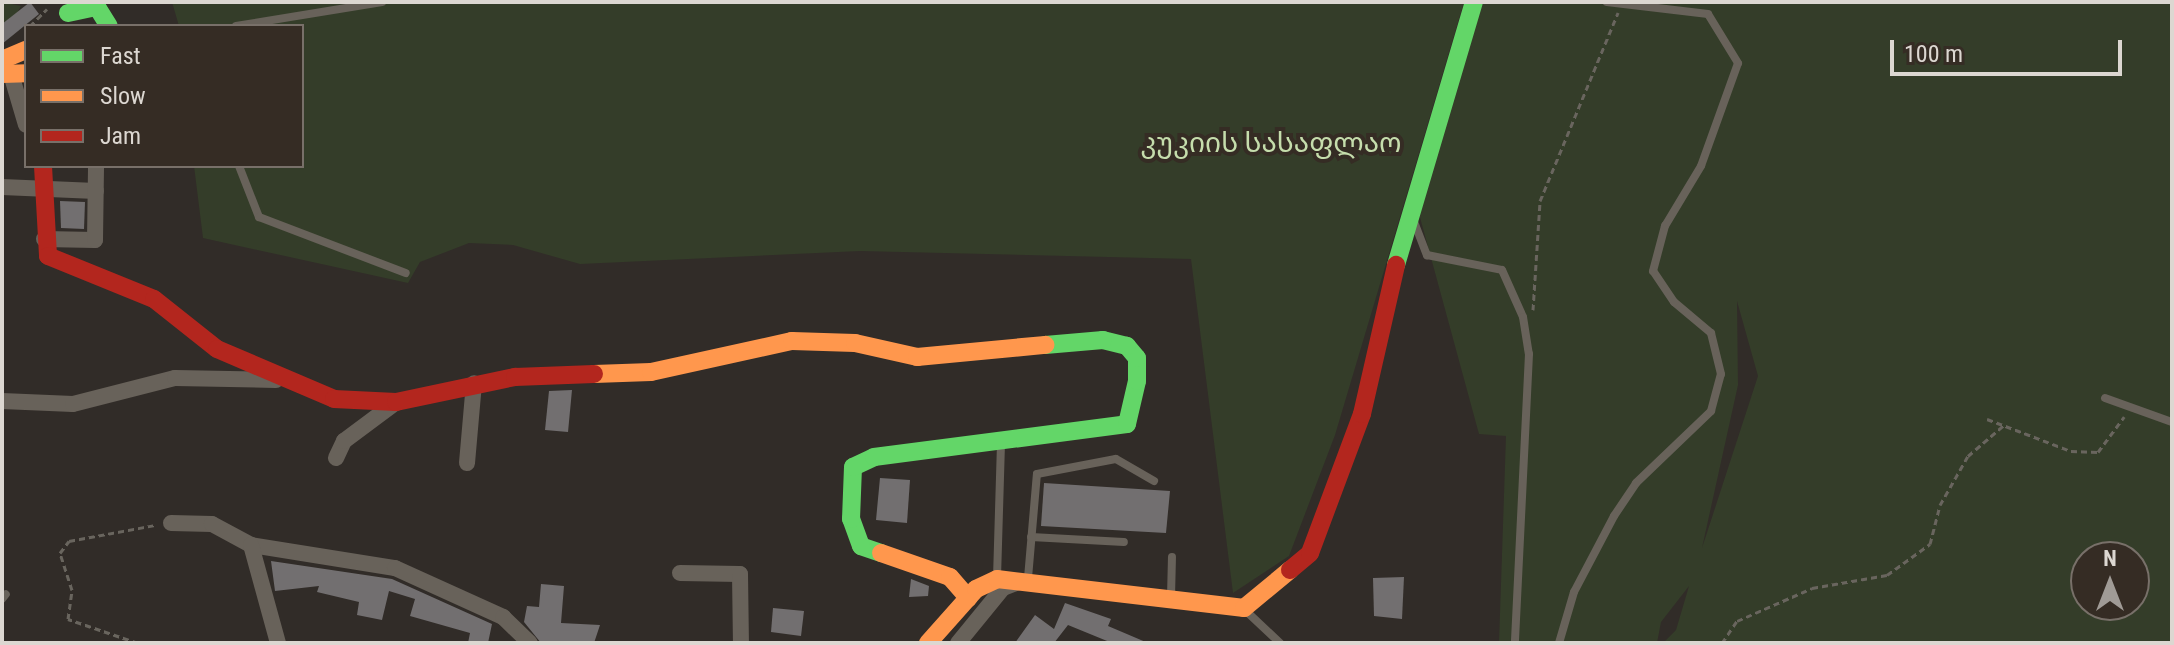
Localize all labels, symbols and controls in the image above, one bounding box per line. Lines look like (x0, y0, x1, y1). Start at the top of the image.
legend (24, 24, 304, 168)
scale bar (1894, 24, 2126, 74)
text: 100 m (1904, 40, 1963, 68)
text: Fast (100, 42, 141, 70)
text: Slow (100, 82, 146, 110)
text: Jam (100, 122, 141, 150)
park label: კუკიის სასაფლაო (1140, 126, 1402, 160)
north arrow (2070, 541, 2150, 621)
text: N (2103, 546, 2117, 571)

